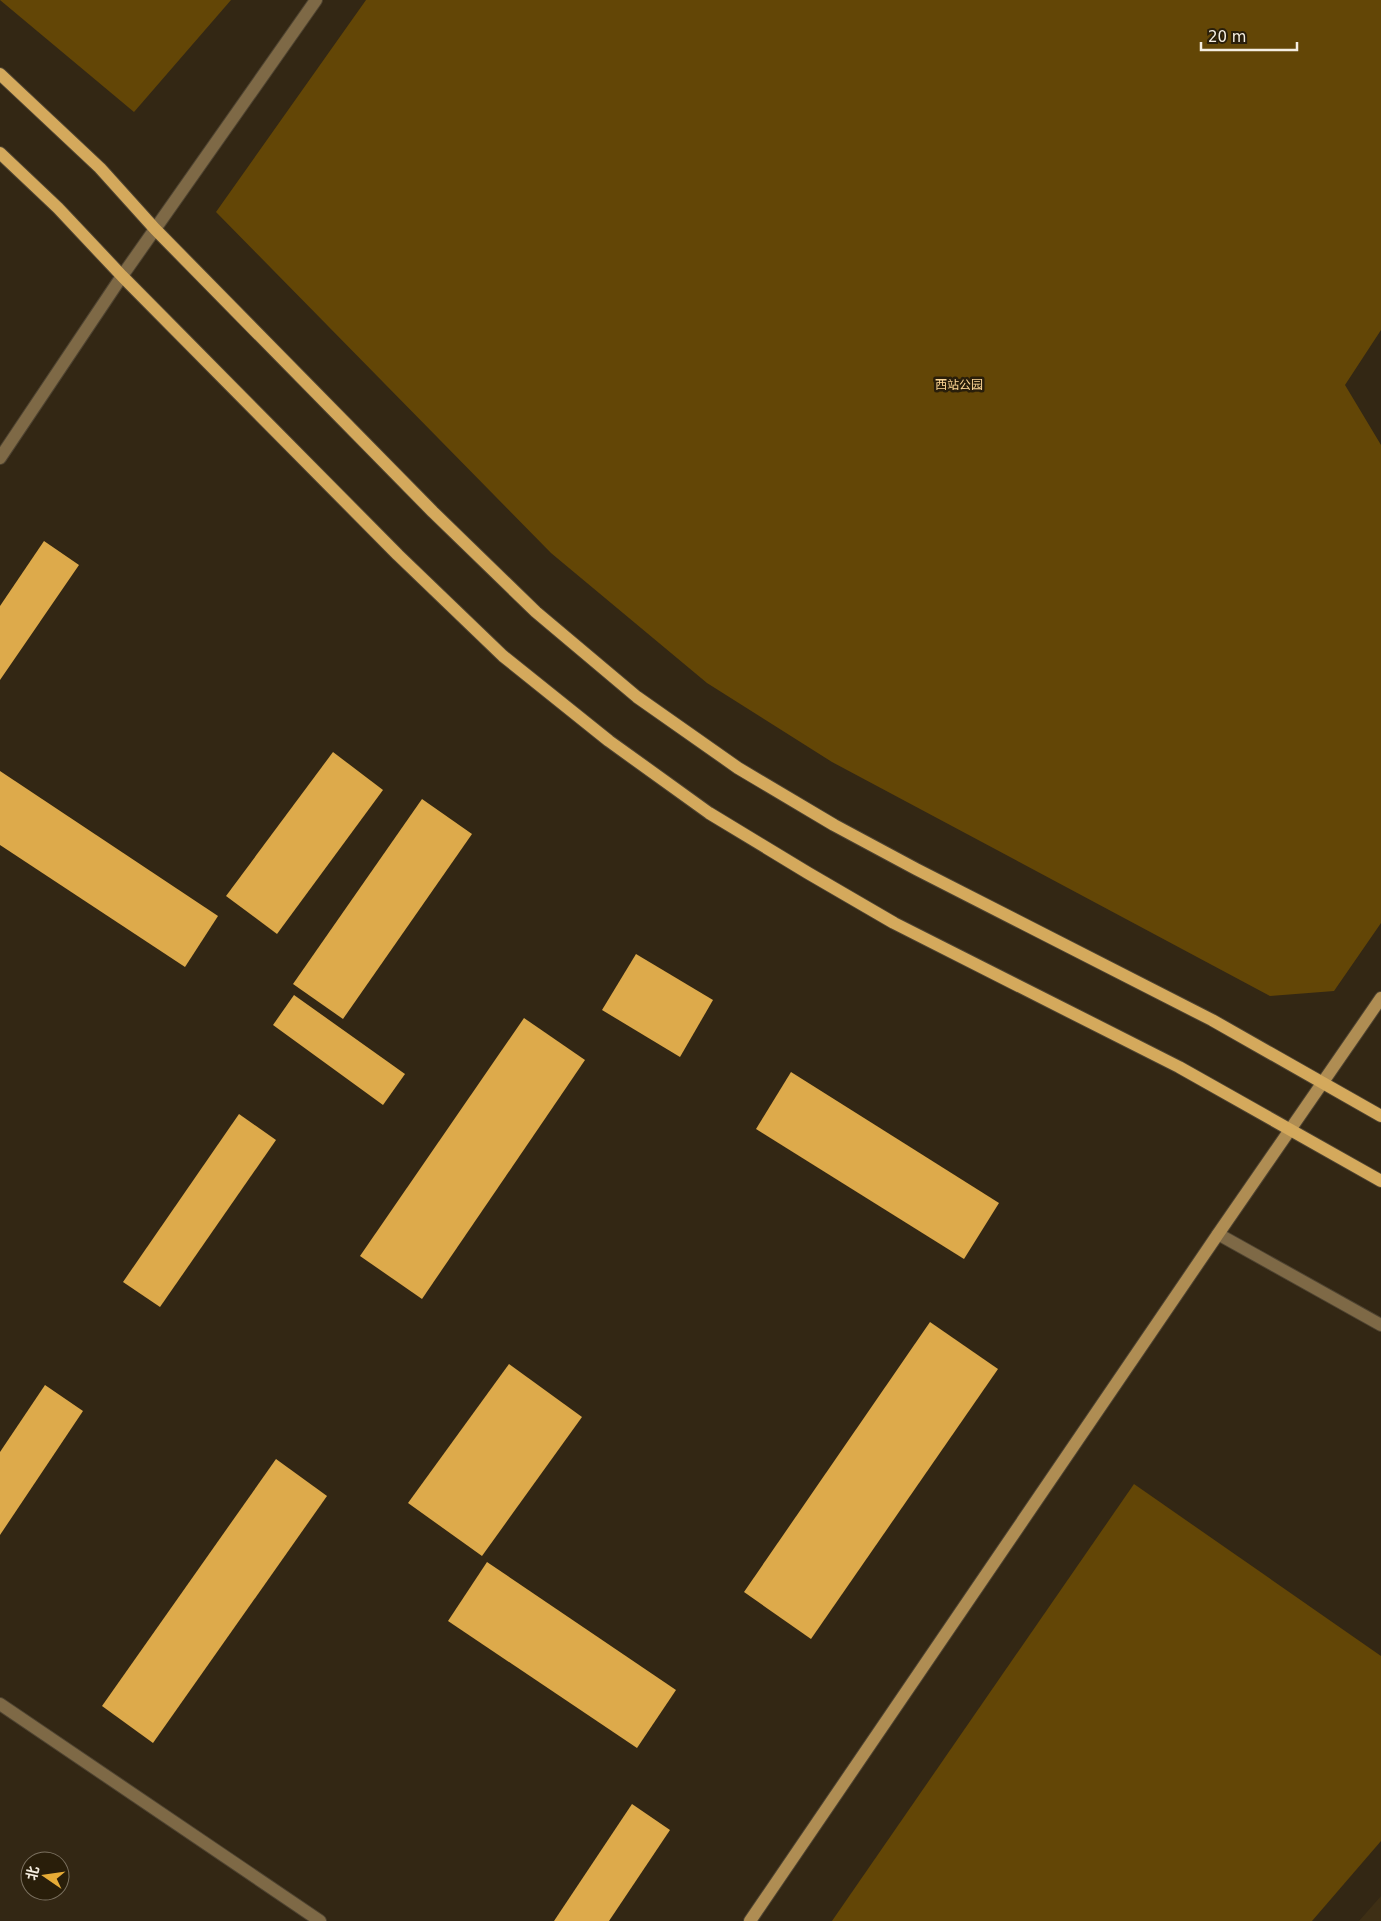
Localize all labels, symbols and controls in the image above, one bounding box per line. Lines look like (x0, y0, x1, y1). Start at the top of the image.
scale bar (1201, 20, 1297, 52)
text: 20 m (1208, 28, 1246, 46)
park label: 西站公园 (935, 378, 983, 392)
north arrow (20, 1851, 70, 1901)
text: 北 (23, 1864, 42, 1882)

